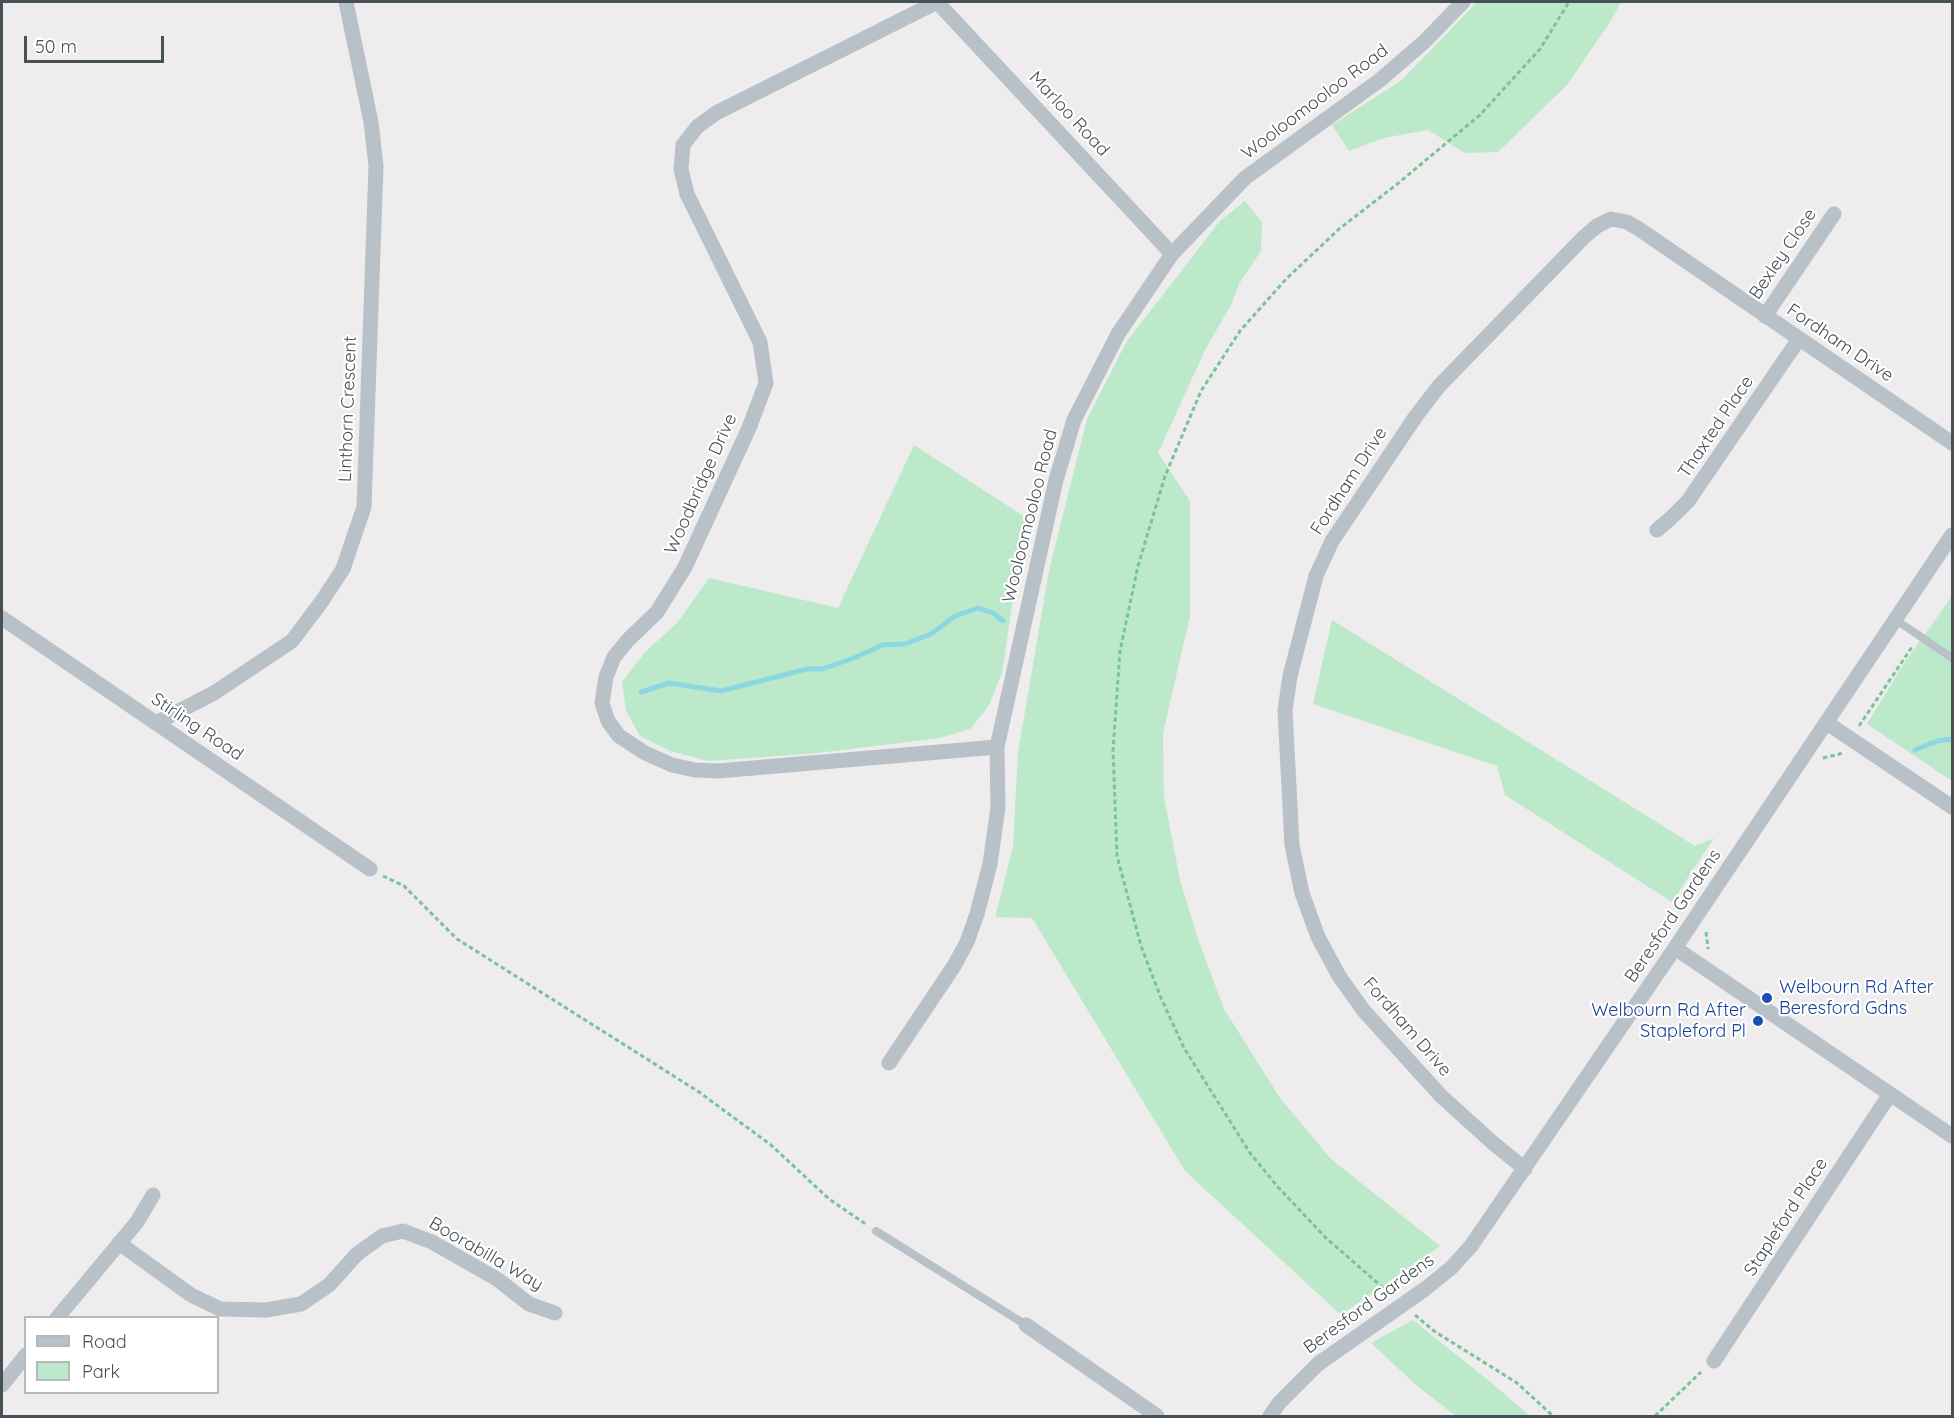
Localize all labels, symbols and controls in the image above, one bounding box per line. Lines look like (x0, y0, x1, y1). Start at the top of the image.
scale bar (27, 24, 166, 62)
text: 50 m (35, 35, 77, 58)
street label: Wooloomooloo Road (1237, 40, 1393, 164)
street label: Marloo Road (1024, 67, 1114, 161)
street label: Bexley Close (1745, 205, 1821, 303)
street label: Fordham Drive (1783, 299, 1897, 387)
street label: Linthorn Crescent (335, 336, 361, 482)
street label: Thaxted Place (1674, 372, 1758, 482)
street label: Woodbridge Drive (660, 410, 742, 558)
street label: Fordham Drive (1306, 423, 1392, 539)
street label: Wooloomooloo Road (998, 427, 1062, 605)
street label: Stirling Road (147, 688, 247, 766)
street label: Beresford Gardens (1620, 845, 1726, 987)
street label: Fordham Drive (1358, 973, 1456, 1081)
place label: Welbourn Rd After Beresford Gdns (1779, 977, 1934, 1020)
marker: Welbourn Rd After Beresford Gdns (1760, 991, 1774, 1005)
place label: Welbourn Rd After Stapleford Pl (1591, 1000, 1746, 1042)
marker: Welbourn Rd After Stapleford Pl (1751, 1014, 1765, 1028)
street label: Stapleford Place (1740, 1154, 1832, 1280)
street label: Boorabilla Way (425, 1213, 547, 1295)
street label: Beresford Gardens (1299, 1249, 1439, 1359)
legend (24, 1316, 219, 1394)
text: Road (82, 1330, 127, 1353)
text: Park (82, 1360, 120, 1383)

